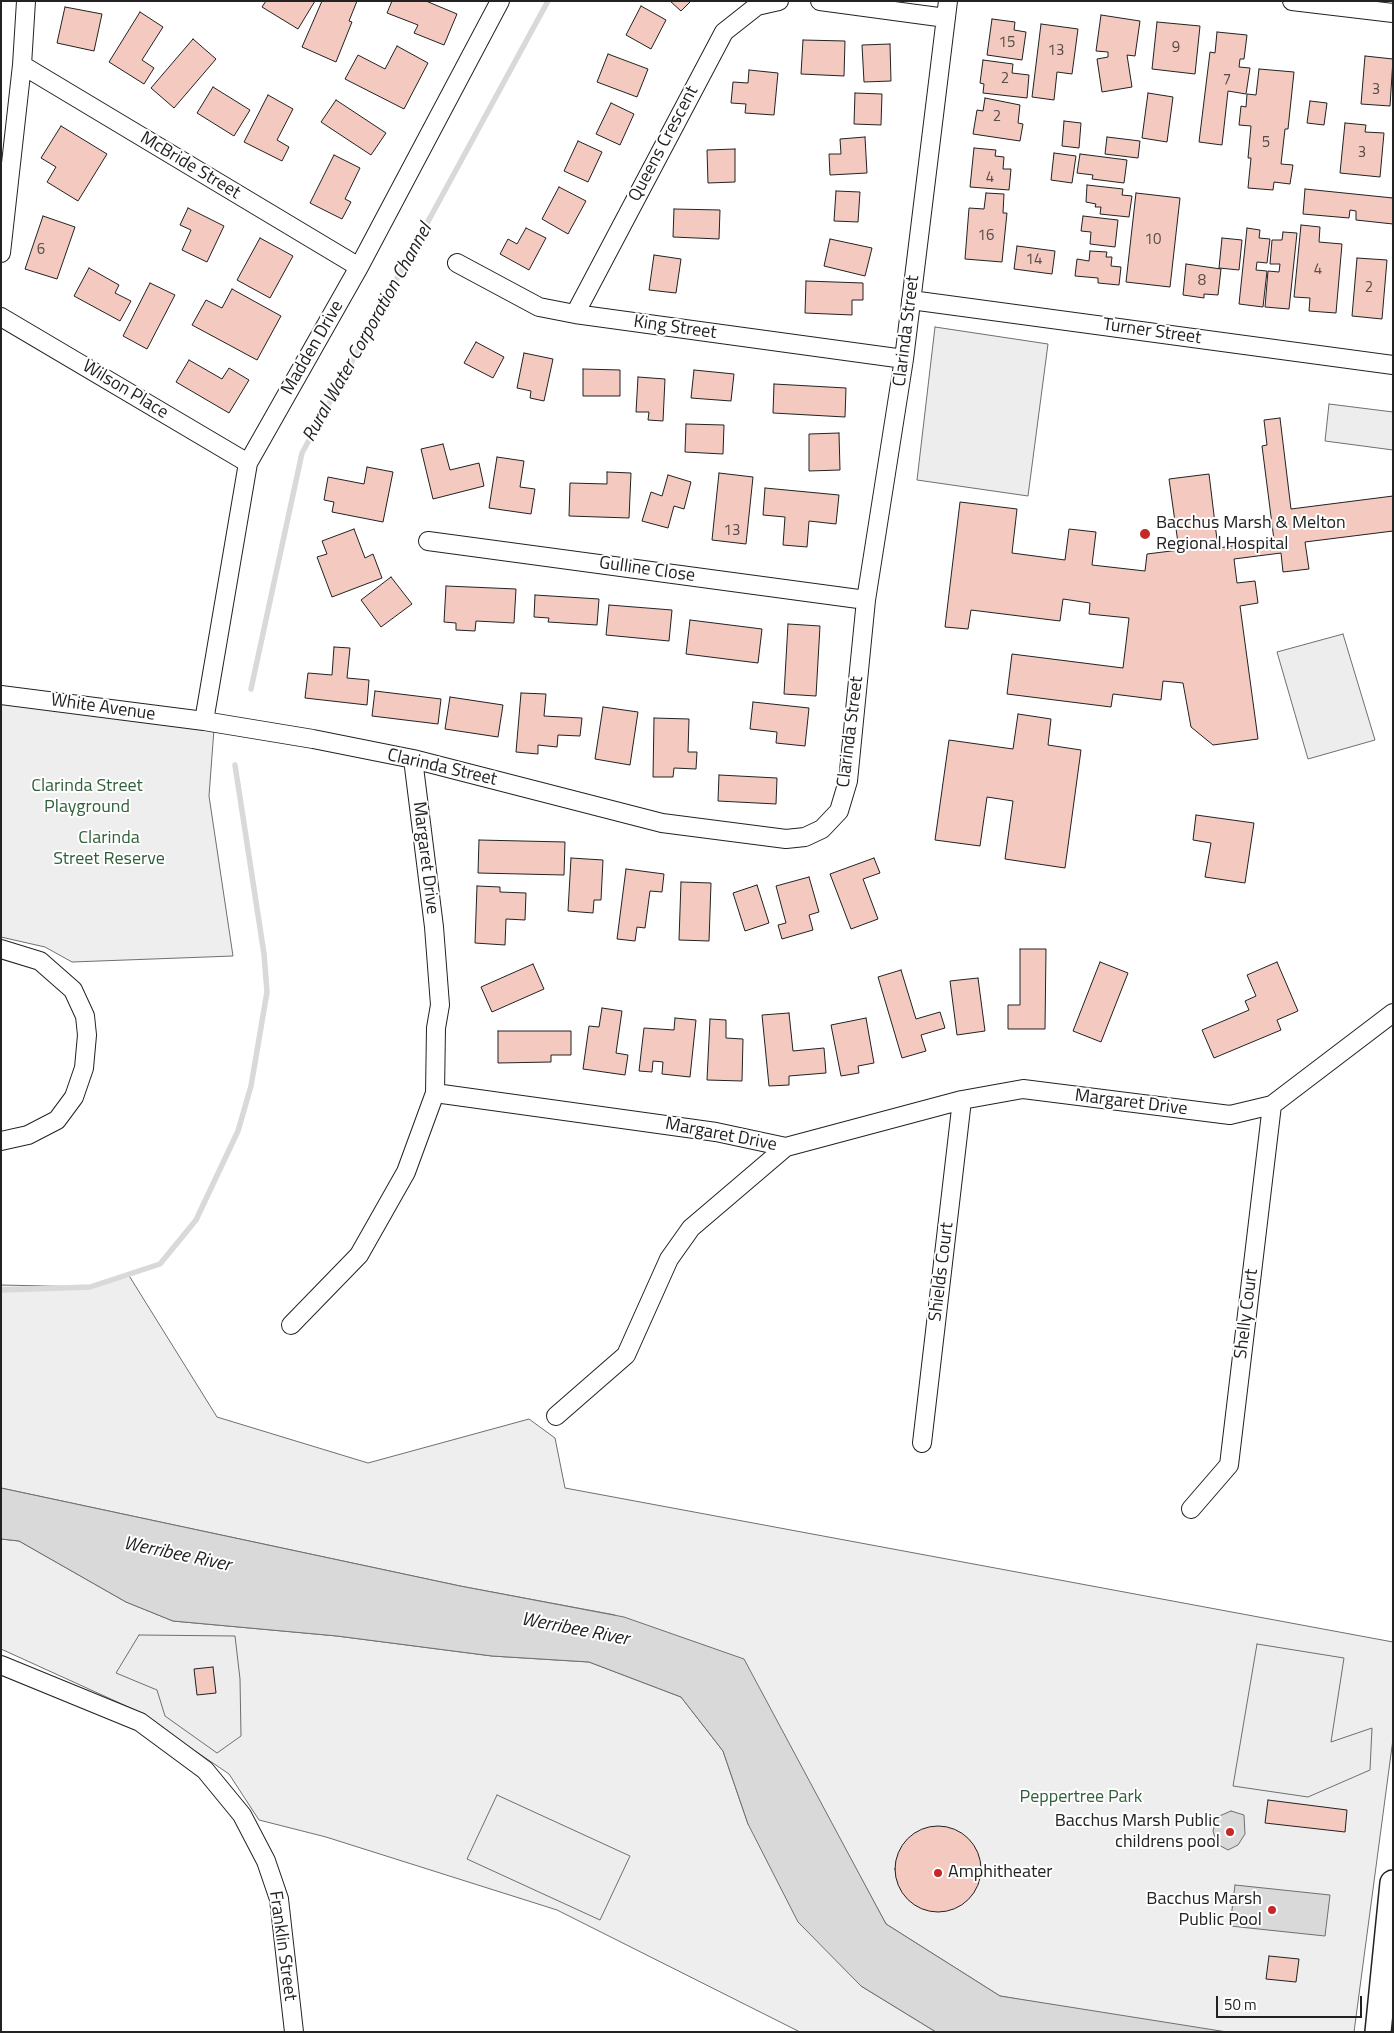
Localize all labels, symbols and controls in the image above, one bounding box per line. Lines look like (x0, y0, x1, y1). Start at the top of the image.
house number: 15 (999, 34, 1015, 52)
house number: 9 (1172, 39, 1180, 57)
house number: 13 (1048, 42, 1064, 60)
house number: 2 (1001, 70, 1009, 88)
house number: 7 (1223, 71, 1231, 89)
house number: 3 (1372, 81, 1380, 99)
street label: Queens Crescent (625, 83, 703, 205)
house number: 2 (993, 108, 1001, 126)
street label: McBride Street (136, 128, 244, 204)
house number: 5 (1262, 134, 1270, 152)
house number: 3 (1358, 144, 1366, 162)
house number: 4 (986, 169, 994, 187)
water label: Rural Water Corporation Channel (298, 220, 438, 446)
house number: 16 (978, 227, 994, 245)
house number: 10 (1145, 231, 1161, 249)
house number: 6 (37, 241, 45, 259)
house number: 14 (1026, 251, 1042, 269)
house number: 4 (1314, 261, 1322, 279)
house number: 8 (1198, 272, 1206, 290)
street label: Clarinda Street (889, 274, 925, 388)
house number: 2 (1365, 279, 1373, 297)
street label: Madden Drive (277, 297, 349, 399)
street label: King Street (632, 311, 718, 345)
street label: Turner Street (1101, 314, 1203, 350)
street label: Wilson Place (78, 356, 172, 424)
place label: Bacchus Marsh & Melton Regional Hospital (1156, 513, 1346, 556)
house number: 13 (724, 522, 740, 540)
marker: Bacchus Marsh & Melton Regional Hospital (1138, 527, 1152, 541)
street label: Gulline Close (598, 553, 696, 587)
street label: Clarinda Street (833, 675, 869, 789)
street label: White Avenue (49, 690, 157, 726)
street label: Clarinda Street (385, 745, 499, 791)
park label: Clarinda Street Playground (31, 776, 143, 819)
street label: Margaret Drive (407, 800, 443, 916)
park label: Clarinda Street Reserve (53, 828, 165, 871)
street label: Margaret Drive (1073, 1085, 1189, 1121)
street label: Margaret Drive (663, 1114, 779, 1156)
street label: Shields Court (925, 1221, 959, 1323)
street label: Shelly Court (1231, 1268, 1263, 1360)
water label: Werribee River (121, 1533, 233, 1577)
water label: Werribee River (519, 1608, 631, 1652)
park label: Peppertree Park (1020, 1787, 1142, 1809)
place label: Bacchus Marsh Public childrens pool (1055, 1811, 1220, 1854)
marker: Bacchus Marsh Public childrens pool (1224, 1826, 1236, 1838)
place label: Amphitheater (948, 1862, 1053, 1884)
marker: Amphitheater (932, 1867, 944, 1879)
place label: Bacchus Marsh Public Pool (1146, 1889, 1262, 1932)
street label: Franklin Street (264, 1890, 300, 2002)
marker: Bacchus Marsh Public Pool (1266, 1904, 1278, 1916)
scale bar (1219, 1986, 1365, 2018)
text: 50 m (1224, 1993, 1257, 2016)

